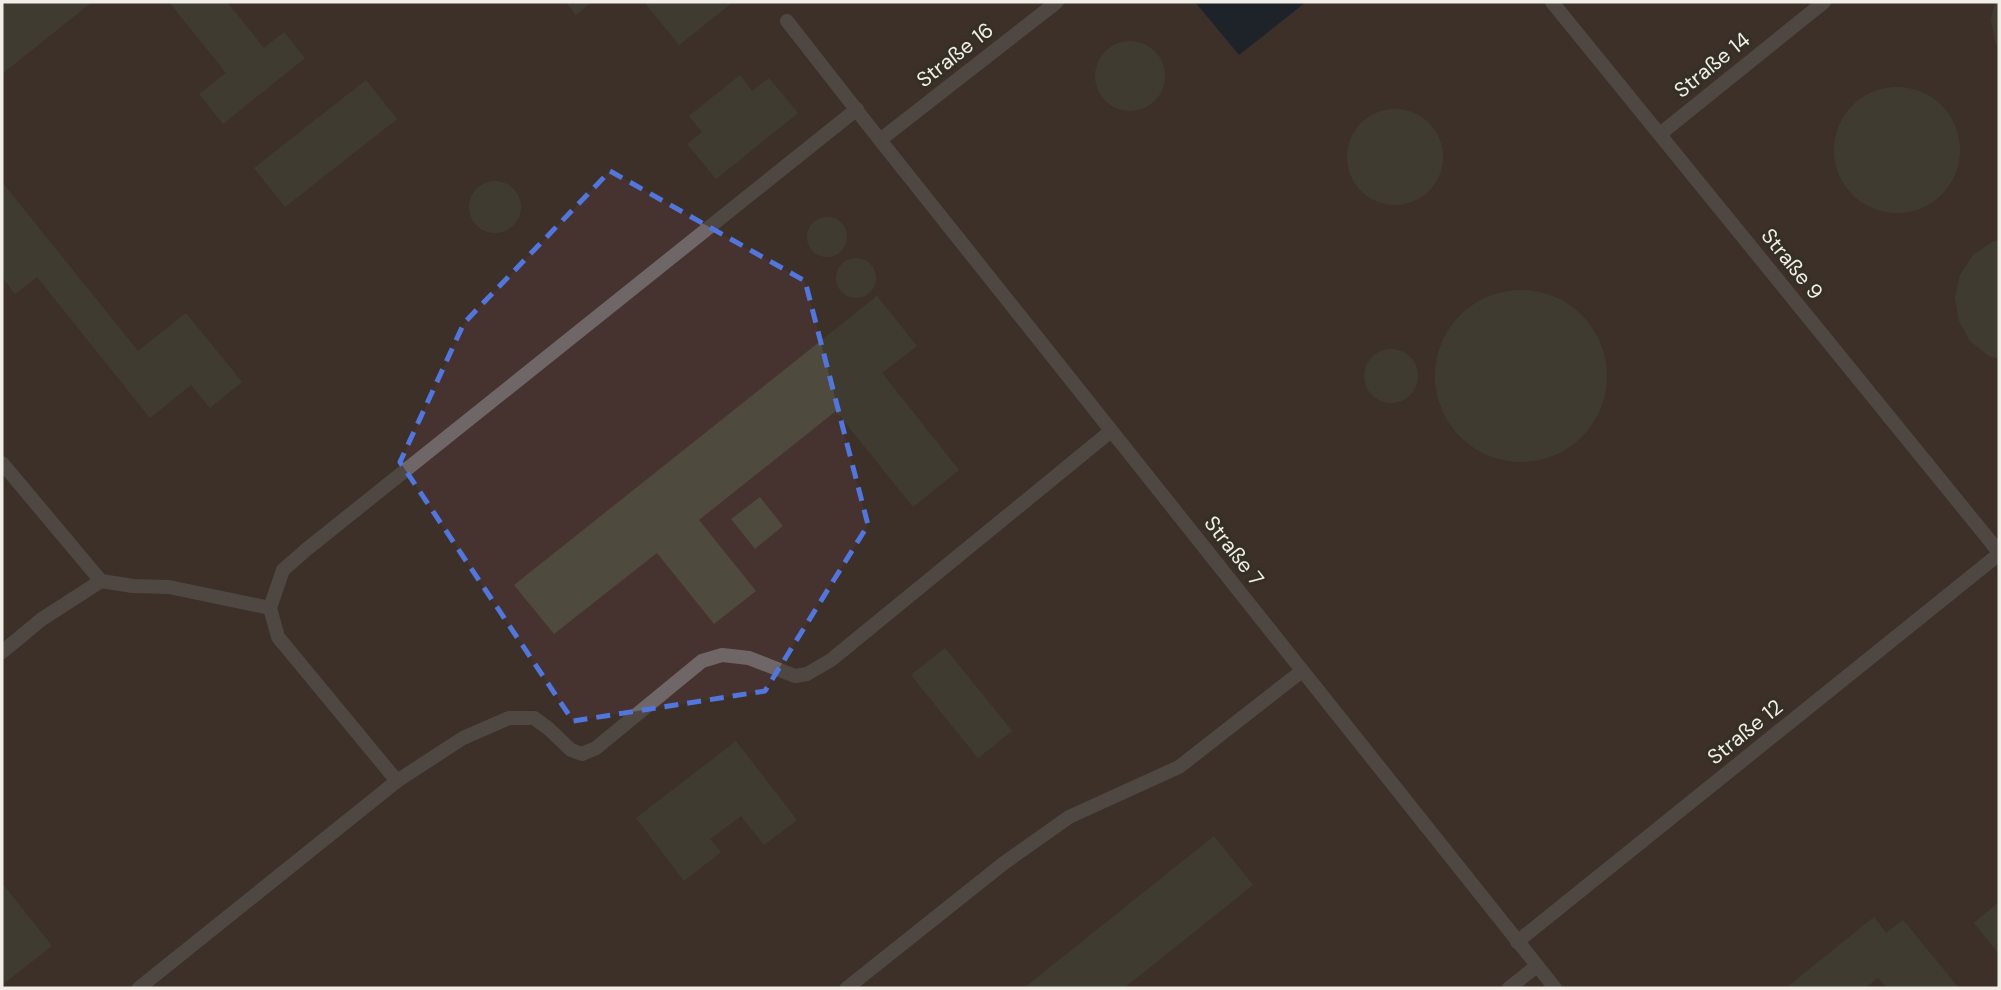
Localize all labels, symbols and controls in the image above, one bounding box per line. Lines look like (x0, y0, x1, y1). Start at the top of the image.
street label: Straße 16 (911, 16, 999, 94)
street label: Straße 14 (1668, 26, 1756, 104)
street label: Straße 9 (1755, 223, 1829, 305)
street label: Straße 7 (1198, 510, 1270, 592)
street label: Straße 12 (1701, 693, 1789, 771)

